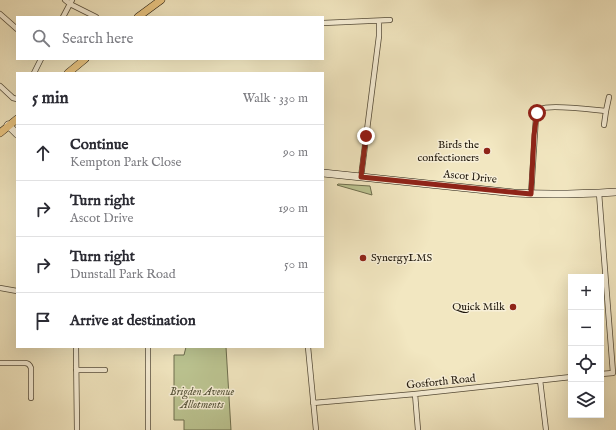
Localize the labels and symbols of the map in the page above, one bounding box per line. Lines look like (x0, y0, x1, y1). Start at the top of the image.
route start (528, 104, 546, 122)
route end (357, 127, 375, 145)
place label: Birds the confectioners (417, 138, 479, 165)
marker: Birds the confectioners (482, 146, 492, 156)
street label: Ascot Drive (442, 167, 497, 187)
place label: SynergyLMS (371, 251, 432, 265)
marker: SynergyLMS (358, 253, 368, 263)
place label: Quick Milk (452, 300, 505, 314)
marker: Quick Milk (508, 302, 518, 312)
street label: Gosforth Road (406, 371, 476, 393)
park label: Brigden Avenue Allotments (170, 385, 235, 412)

